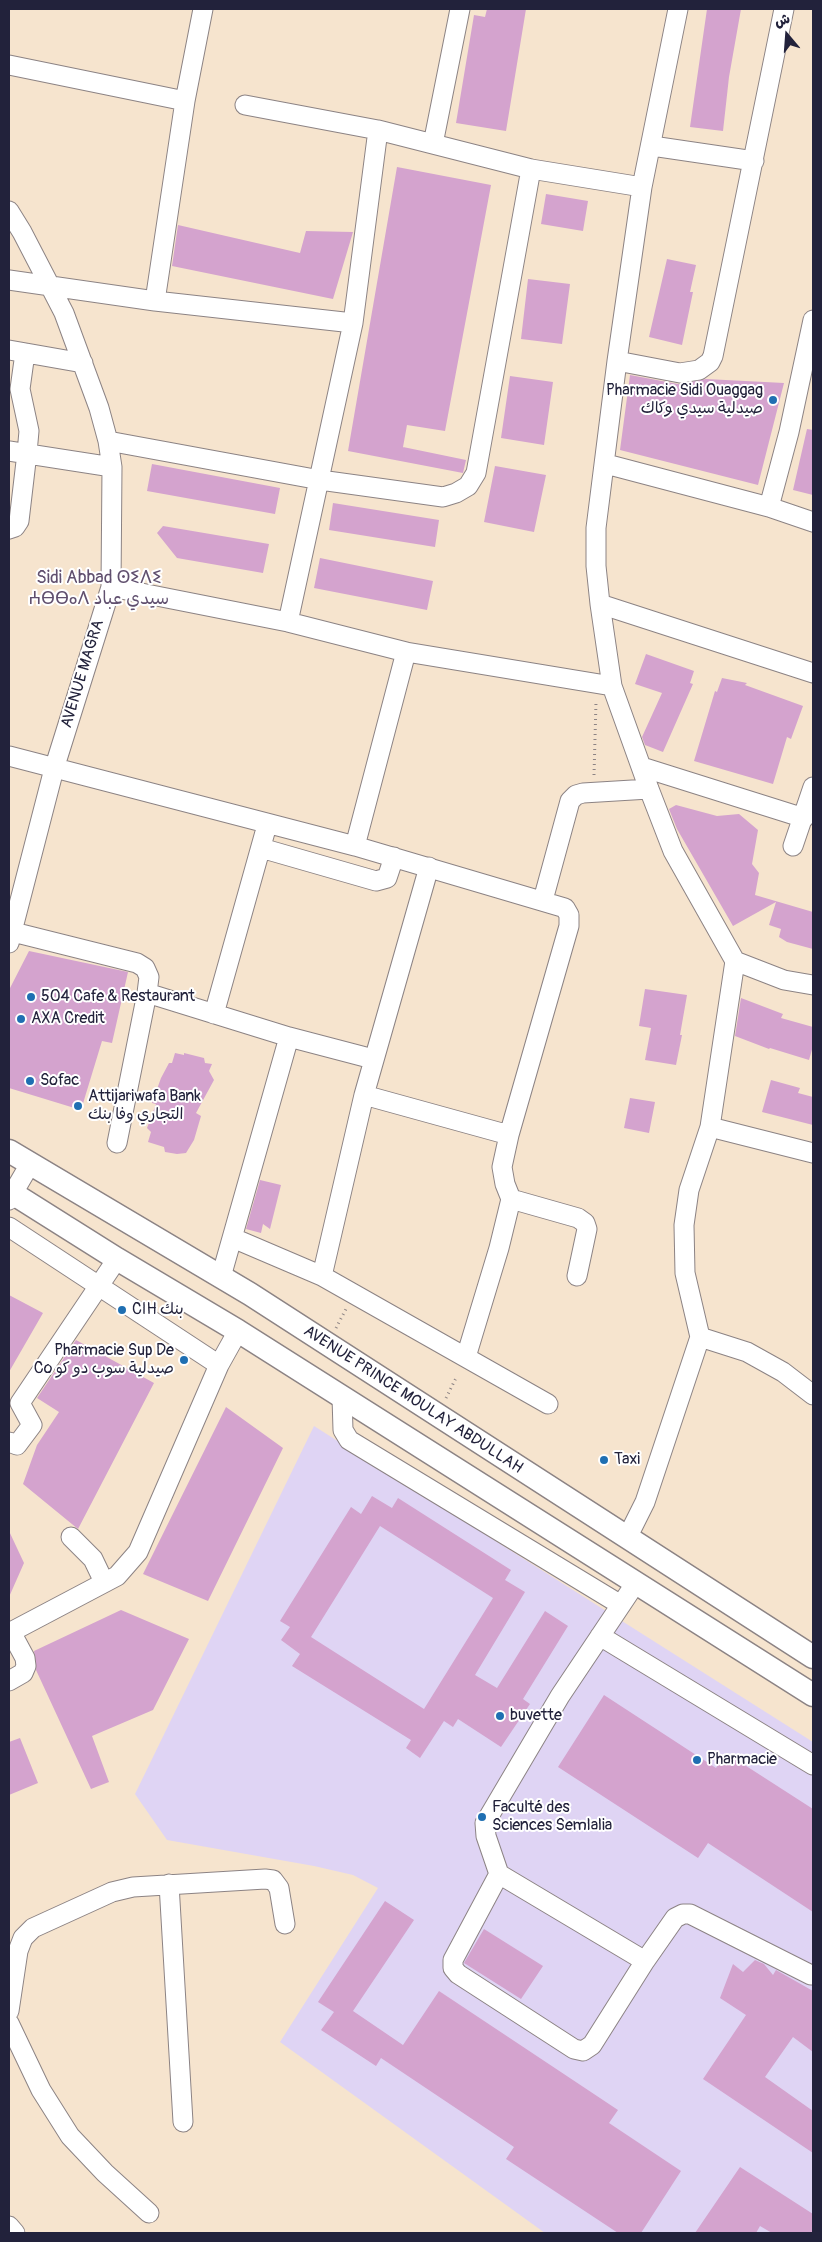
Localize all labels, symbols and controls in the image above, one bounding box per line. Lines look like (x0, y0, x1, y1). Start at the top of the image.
north arrow (762, 10, 812, 60)
text: ش (772, 10, 792, 31)
place label: Pharmacie Sidi Ouaggag صيدلية سيدي وكاك (606, 381, 763, 419)
marker: Pharmacie Sidi Ouaggag صيدلية سيدي وكاك (767, 394, 779, 406)
district label: Sidi Abbad ⵙⵉⴷⵉ ⵄⴱⴱⴰⴷ سيدي عباد (29, 567, 169, 610)
street label: AVENUE MAGRA (57, 618, 109, 730)
place label: 504 Cafe & Restaurant (41, 987, 195, 1007)
marker: 504 Cafe & Restaurant (25, 991, 37, 1003)
place label: AXA Credit (31, 1009, 105, 1029)
marker: AXA Credit (15, 1013, 27, 1025)
place label: Sofac (40, 1071, 79, 1091)
marker: Sofac (24, 1075, 36, 1087)
place label: Attijariwafa Bank التجاري وفا بنك (88, 1087, 201, 1125)
marker: Attijariwafa Bank التجاري وفا بنك (72, 1100, 84, 1112)
place label: CIH بنك (132, 1300, 184, 1320)
marker: CIH بنك (116, 1304, 128, 1316)
street label: AVENUE PRINCE MOULAY ABDULLAH (300, 1322, 526, 1478)
place label: Pharmacie Sup De Co صيدلية سوب دو كو (34, 1341, 174, 1379)
marker: Pharmacie Sup De Co صيدلية سوب دو كو (178, 1354, 190, 1366)
place label: Taxi (614, 1450, 640, 1470)
marker: Taxi (598, 1454, 610, 1466)
place label: buvette (510, 1706, 562, 1726)
marker: buvette (494, 1710, 506, 1722)
place label: Pharmacie (707, 1750, 777, 1770)
marker: Pharmacie (691, 1754, 703, 1766)
place label: Faculté des Sciences Semlalia (492, 1798, 612, 1836)
marker: Faculté des Sciences Semlalia (476, 1811, 488, 1823)

